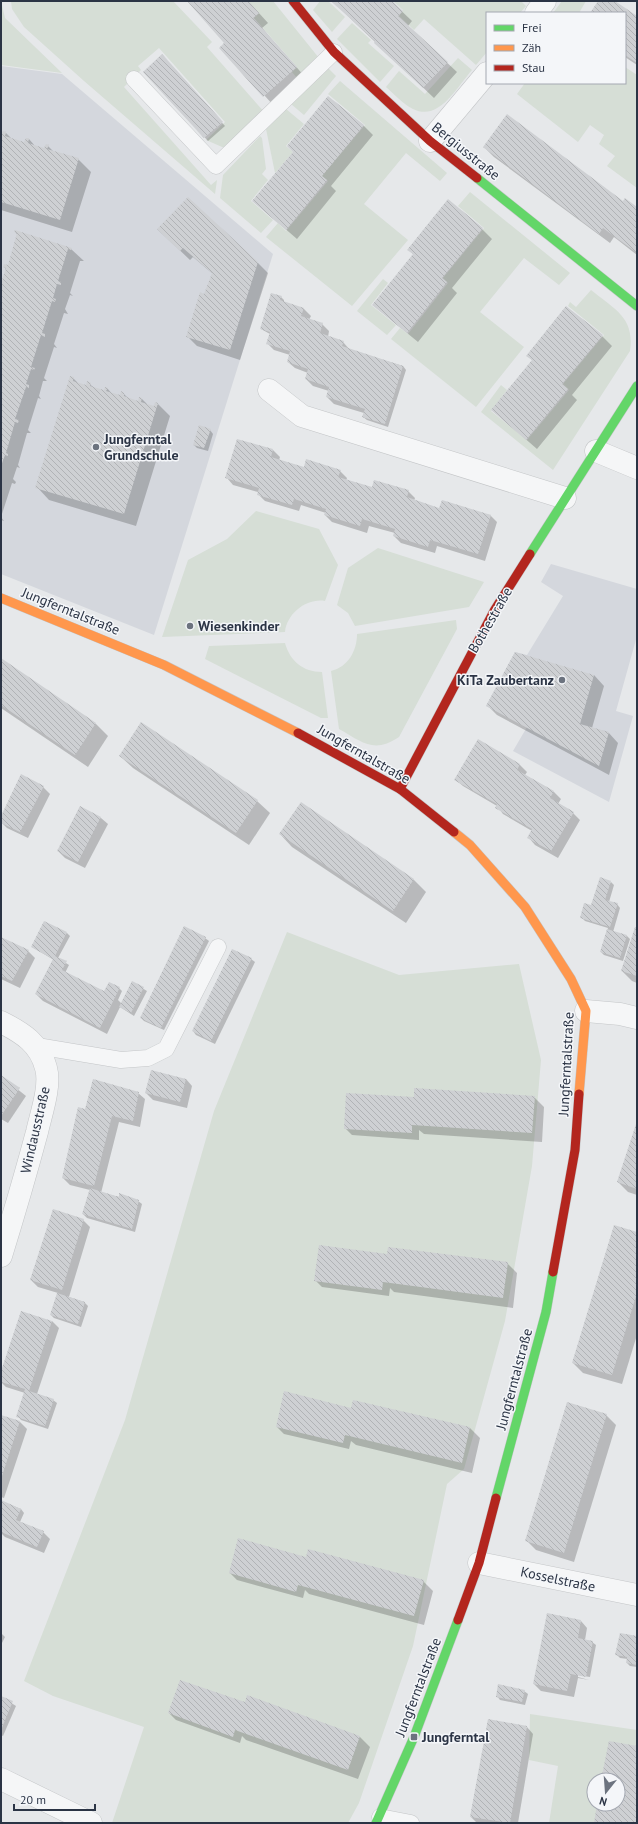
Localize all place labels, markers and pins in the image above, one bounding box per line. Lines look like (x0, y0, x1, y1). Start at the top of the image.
place label: Jungferntal Grundschule (103, 430, 179, 464)
marker: Jungferntal Grundschule (91, 442, 101, 452)
place label: Wiesenkinder (198, 617, 280, 635)
marker: Wiesenkinder (185, 621, 195, 631)
place label: KiTa Zaubertanz (457, 671, 554, 689)
marker: KiTa Zaubertanz (557, 675, 567, 685)
place label: Jungferntal (421, 1728, 490, 1746)
marker: Jungferntal (409, 1732, 419, 1742)

